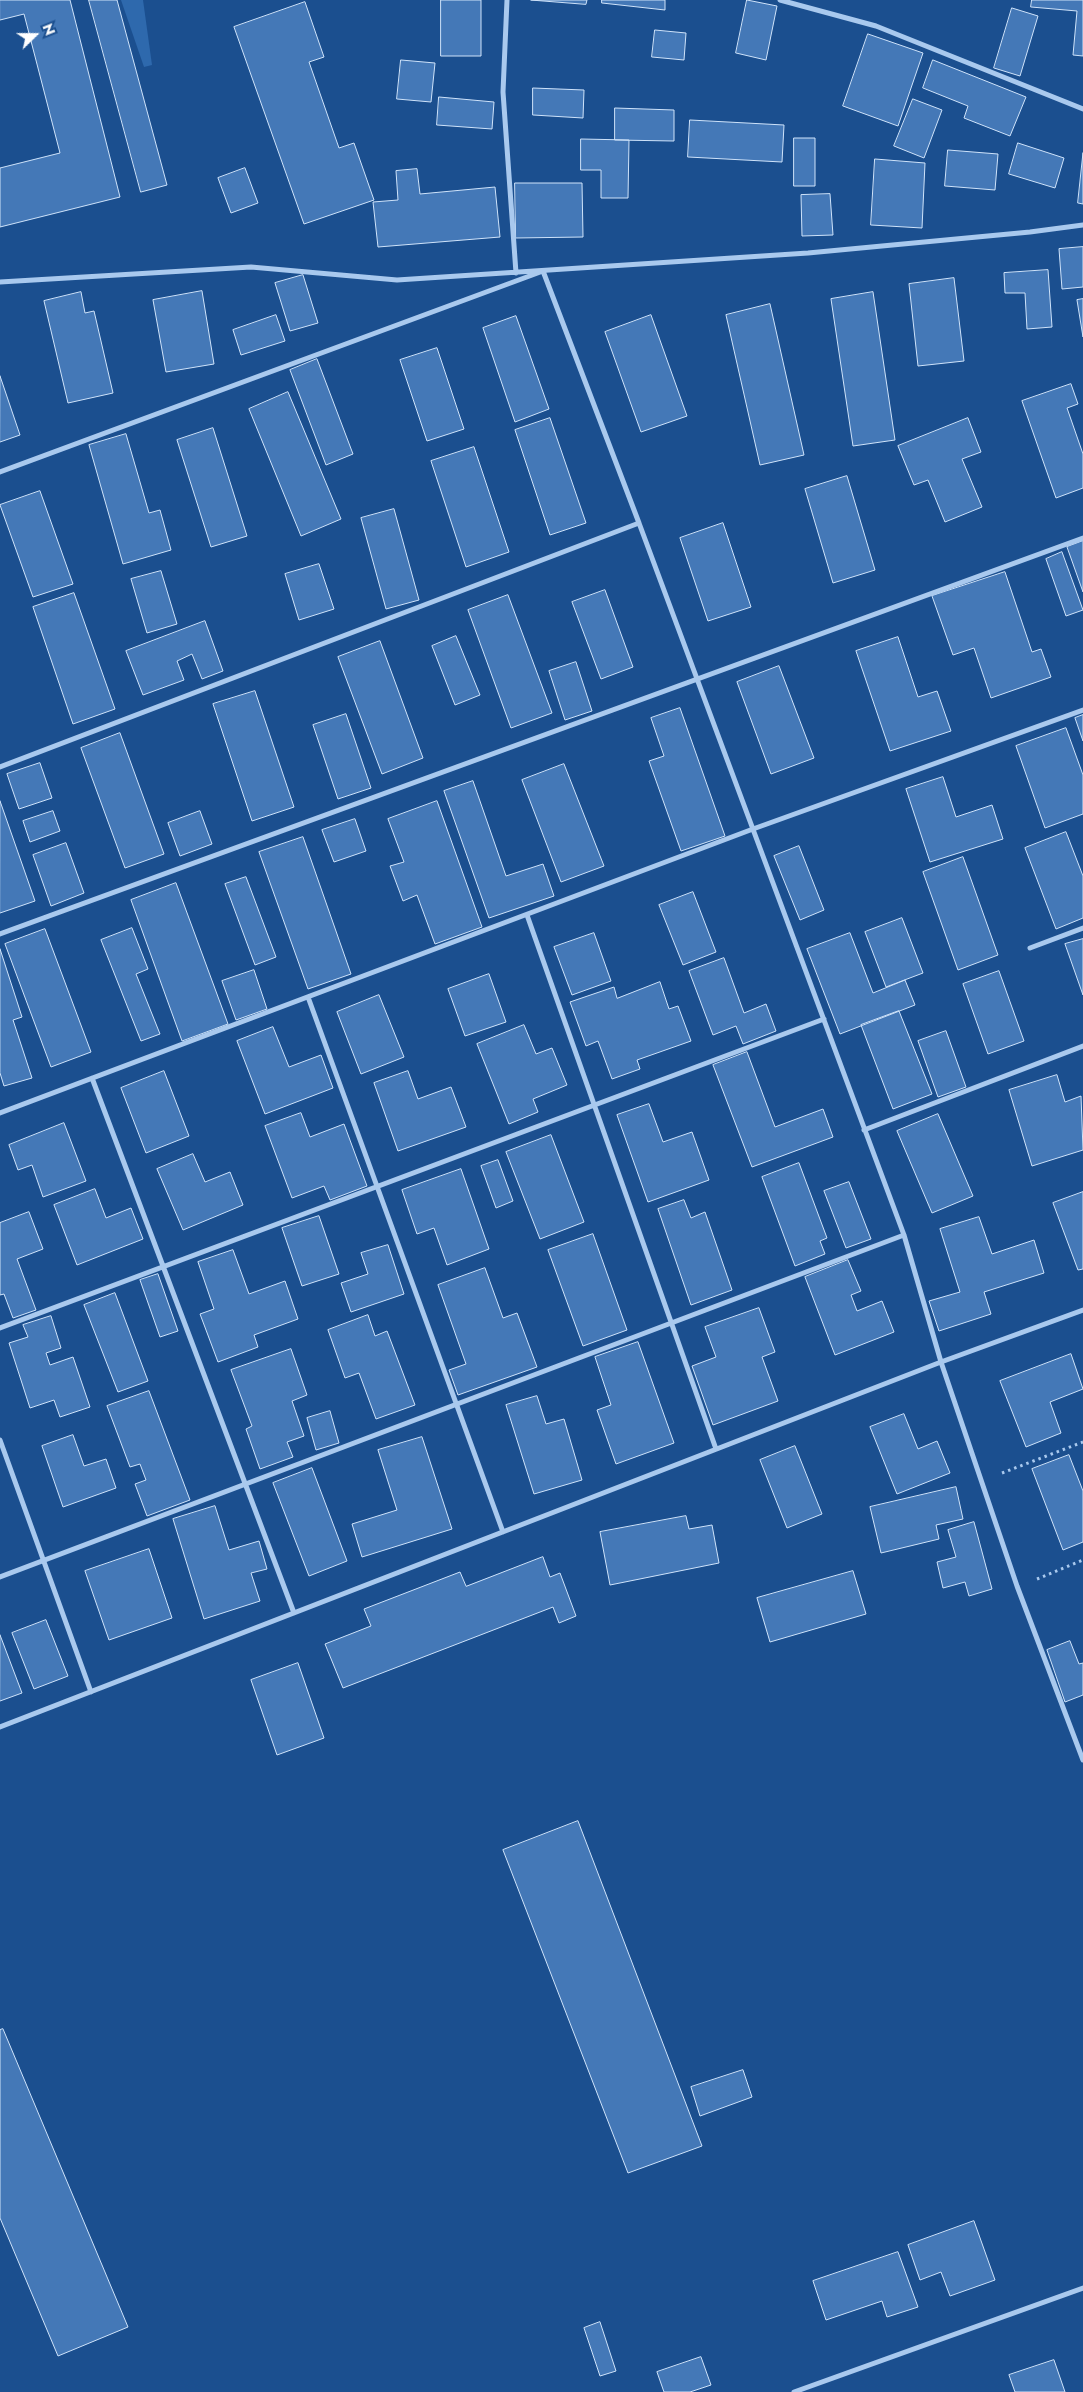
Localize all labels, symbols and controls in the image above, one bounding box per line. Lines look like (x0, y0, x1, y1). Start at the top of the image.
north arrow (10, 10, 60, 60)
text: N (38, 20, 60, 38)

